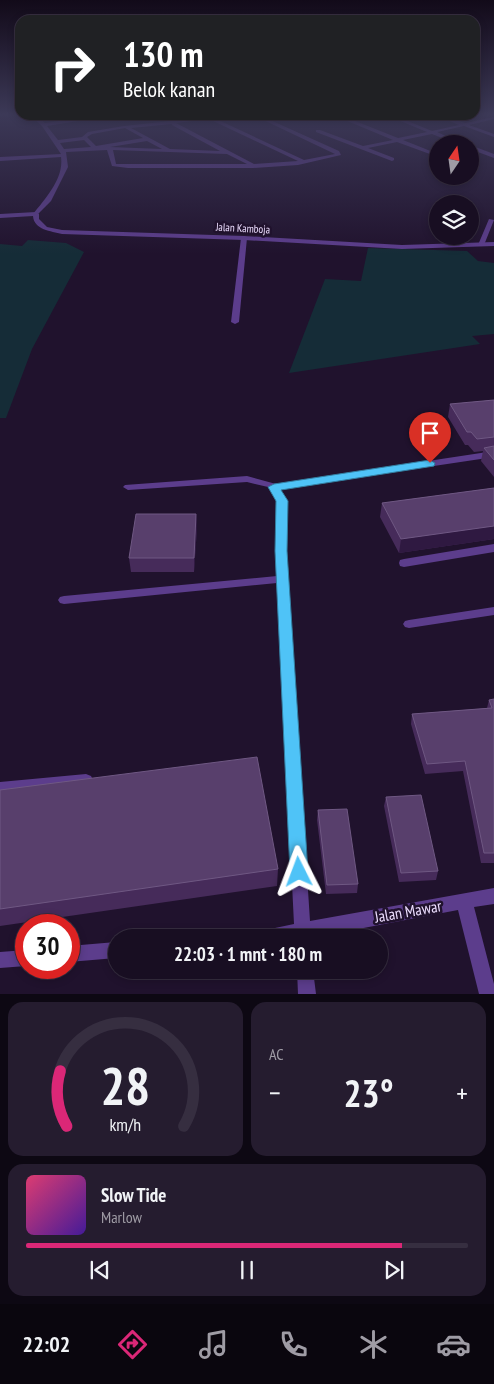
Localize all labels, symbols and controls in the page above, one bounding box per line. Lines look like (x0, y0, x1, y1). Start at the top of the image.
text: 130 m (123, 31, 204, 77)
icon: right (40, 35, 105, 100)
text: Belok kanan (123, 75, 215, 103)
north arrow (429, 135, 479, 185)
map controls (429, 135, 479, 245)
button: layers (429, 195, 479, 245)
street label: Jalan Kamboja (215, 220, 270, 236)
pin (409, 412, 451, 463)
icon: arrive (416, 419, 444, 447)
position arrow (272, 845, 324, 897)
street label: Jalan Mawar (372, 895, 444, 927)
speed limit sign: 30 (15, 914, 80, 979)
text: 22:03 · 1 mnt · 180 m (174, 942, 322, 966)
text: AC (269, 1044, 284, 1064)
text: 28 (101, 1052, 150, 1119)
text: 23° (343, 1068, 394, 1117)
text: − (269, 1074, 281, 1111)
text: + (456, 1074, 468, 1111)
text: km/h (110, 1113, 141, 1136)
text: Slow Tide (101, 1183, 166, 1207)
text: Marlow (101, 1207, 142, 1227)
icon: previous (86, 1256, 114, 1284)
icon: pause (233, 1256, 261, 1284)
icon: next (380, 1256, 408, 1284)
icon: directions (115, 1327, 150, 1362)
icon: music (196, 1327, 231, 1362)
icon: phone (276, 1327, 311, 1362)
icon: climate (356, 1327, 391, 1362)
icon: car (436, 1327, 471, 1362)
text: 22:02 (23, 1330, 70, 1358)

